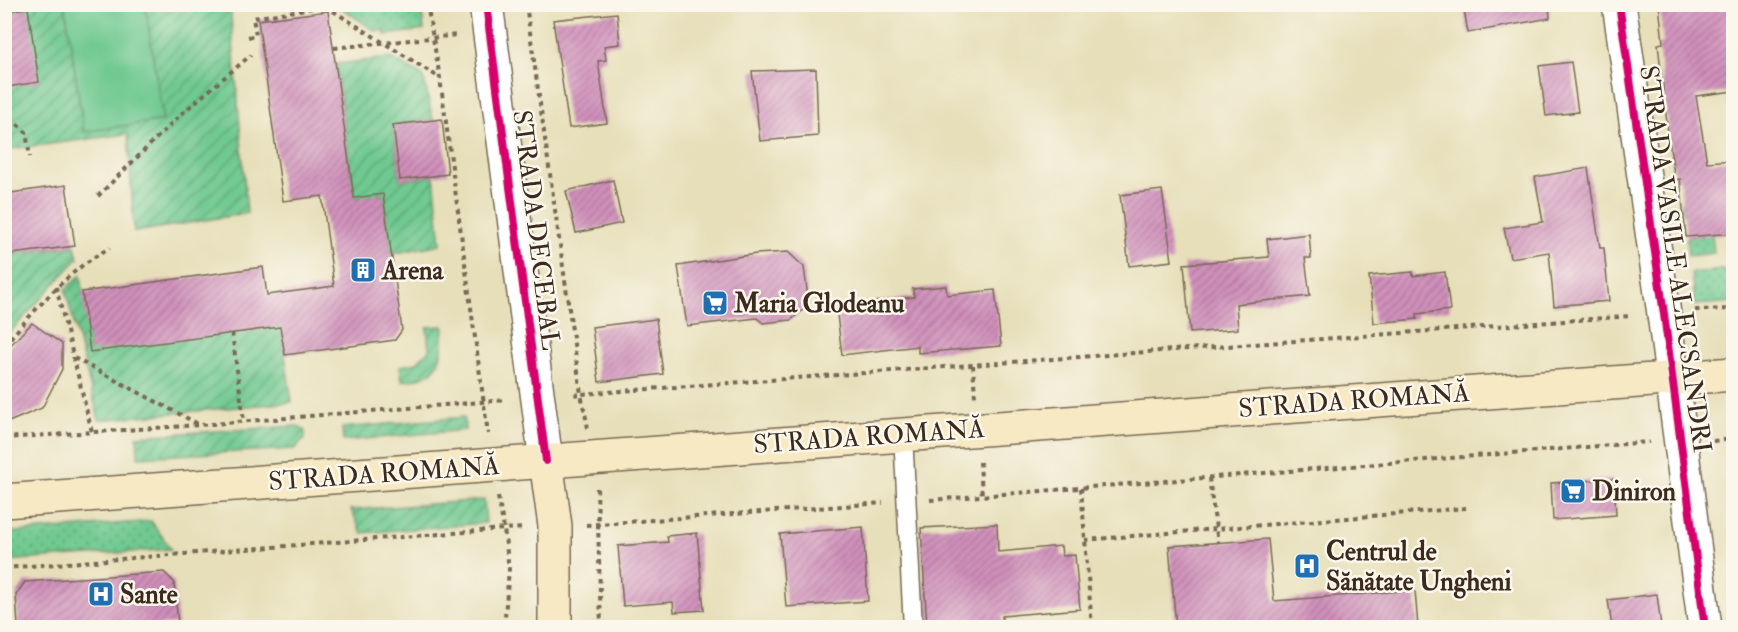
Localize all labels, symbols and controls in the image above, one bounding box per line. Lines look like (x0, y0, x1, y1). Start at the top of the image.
street label: STRADA VASILE ALECSANDRI (1632, 63, 1718, 455)
street label: STRADA DECEBAL (505, 108, 567, 352)
building icon: Arena (348, 255, 378, 285)
place label: Arena (381, 255, 444, 287)
supermarket icon: Maria Glodeanu (700, 288, 730, 318)
place label: Maria Glodeanu (733, 288, 905, 320)
street label: STRADA ROMANĂ (1237, 376, 1471, 425)
street label: STRADA ROMANĂ (752, 412, 986, 461)
street label: STRADA ROMANĂ (267, 449, 501, 498)
supermarket icon: Diniron (1558, 476, 1588, 506)
place label: Diniron (1592, 476, 1677, 508)
place label: Centrul de Sănătate Ungheni (1326, 536, 1511, 599)
hospital icon: Centrul de Sănătate Ungheni (1292, 551, 1322, 581)
hospital icon: Sante (86, 579, 116, 609)
place label: Sante (120, 579, 178, 611)

